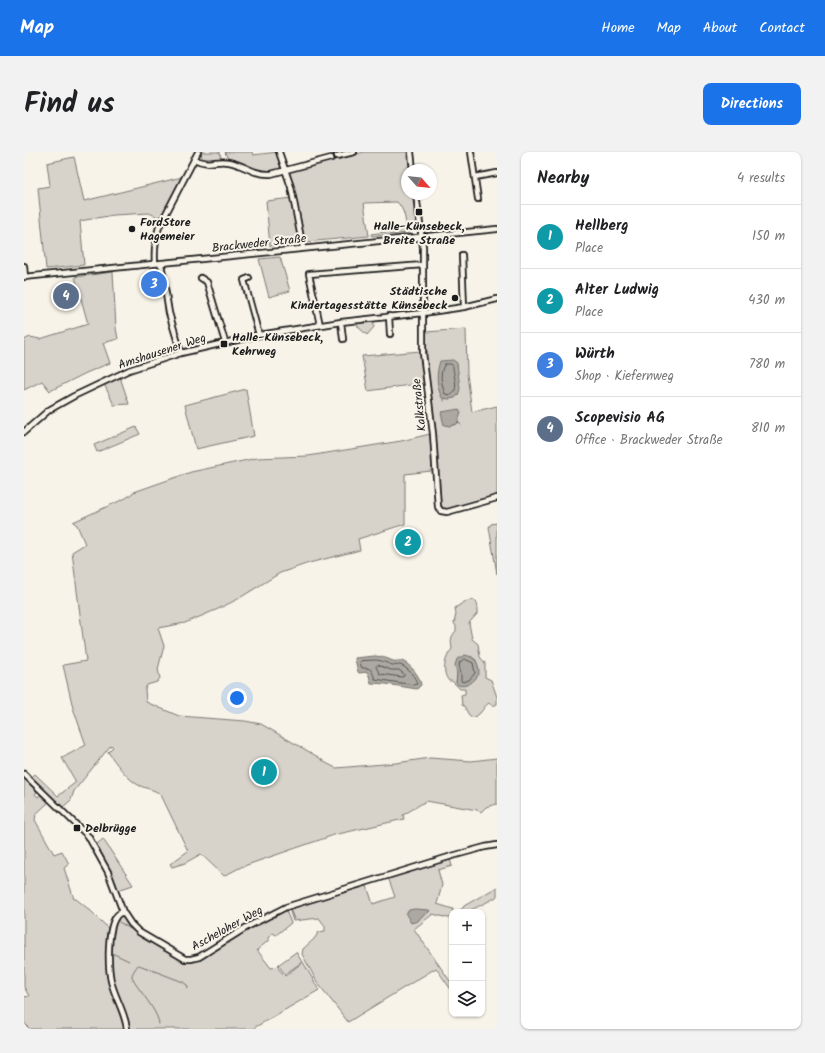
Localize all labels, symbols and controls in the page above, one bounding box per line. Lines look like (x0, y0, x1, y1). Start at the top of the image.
text: Map (20, 13, 54, 43)
text: Home (601, 17, 635, 39)
text: Map (657, 17, 681, 39)
text: About (703, 17, 737, 39)
text: Contact (759, 17, 805, 39)
text: Find us (24, 82, 115, 127)
button: Directions (703, 83, 801, 125)
north arrow (401, 164, 437, 200)
text: Nearby (537, 165, 589, 192)
text: 4 results (737, 168, 785, 189)
marker: Halle-Künsebeck, Breite Straße (414, 207, 424, 217)
place label: FordStore Hagemeier (140, 213, 195, 246)
text: Hellberg (575, 214, 629, 238)
place label: Halle-Künsebeck, Breite Straße (373, 217, 465, 250)
marker: FordStore Hagemeier (127, 224, 137, 234)
text: 1 (548, 226, 552, 247)
text: 150 m (752, 226, 785, 247)
street label: Brackweder Straße (211, 229, 308, 258)
text: Place (575, 238, 603, 259)
pin: 3 (141, 269, 167, 299)
text: Alter Ludwig (575, 278, 659, 302)
pin: 4 (53, 281, 79, 311)
place label: Städtische Kindertagesstätte Künsebeck (291, 282, 448, 315)
text: 2 (546, 290, 554, 311)
text: 430 m (748, 290, 785, 311)
marker: Städtische Kindertagesstätte Künsebeck (450, 293, 460, 303)
text: Place (575, 302, 603, 323)
street label: Amshausener Weg (116, 328, 209, 375)
place label: Halle-Künsebeck, Kehrweg (232, 328, 323, 361)
marker: Halle-Künsebeck, Kehrweg (219, 339, 229, 349)
text: Würth (575, 342, 615, 366)
text: 3 (546, 354, 554, 375)
text: 780 m (749, 354, 785, 375)
text: Shop · Kiefernweg (575, 366, 674, 387)
street label: Kalkstraße (407, 377, 432, 432)
text: Scopevisio AG (575, 406, 665, 430)
text: 4 (546, 418, 554, 439)
text: 810 m (751, 418, 785, 439)
text: Office · Brackweder Straße (575, 430, 723, 451)
pin: 2 (395, 527, 421, 557)
your location (227, 688, 247, 708)
pin: 1 (251, 757, 277, 787)
place label: Delbrügge (85, 819, 136, 838)
marker: Delbrügge (72, 823, 82, 833)
street label: Ascheloher Weg (188, 901, 267, 956)
map controls (449, 909, 485, 1017)
button: + (449, 909, 485, 945)
button: − (449, 945, 485, 981)
button: layers (449, 981, 485, 1017)

